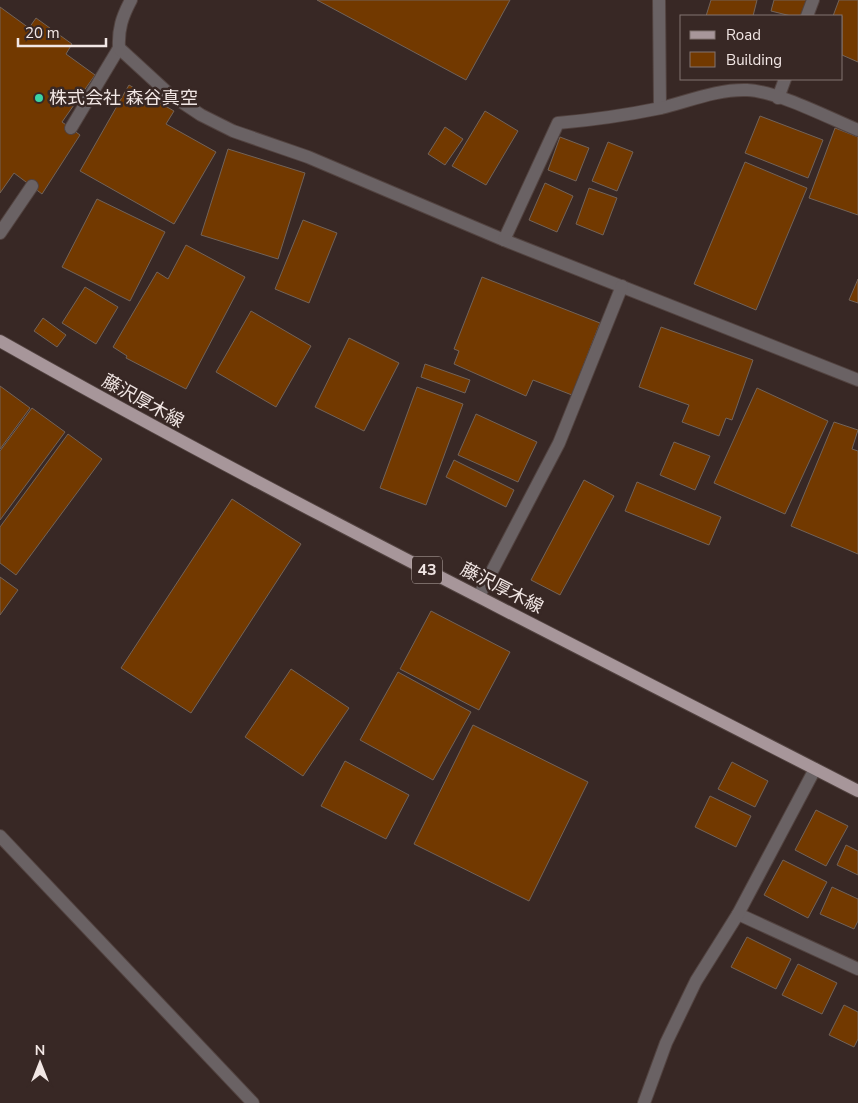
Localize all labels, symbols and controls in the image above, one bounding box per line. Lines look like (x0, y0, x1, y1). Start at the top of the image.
scale bar (18, 15, 105, 47)
legend (680, 15, 843, 80)
text: 20 m (25, 23, 60, 43)
text: Road (726, 25, 761, 45)
text: Building (726, 50, 782, 70)
place label: 株式会社 森谷真空 (49, 86, 198, 110)
marker: 株式会社 森谷真空 (33, 92, 45, 104)
street label: 藤沢厚木線 (98, 369, 188, 433)
road number: 43 (412, 556, 442, 584)
street label: 藤沢厚木線 (456, 557, 548, 619)
north arrow (15, 1038, 65, 1088)
text: N (35, 1041, 45, 1060)

